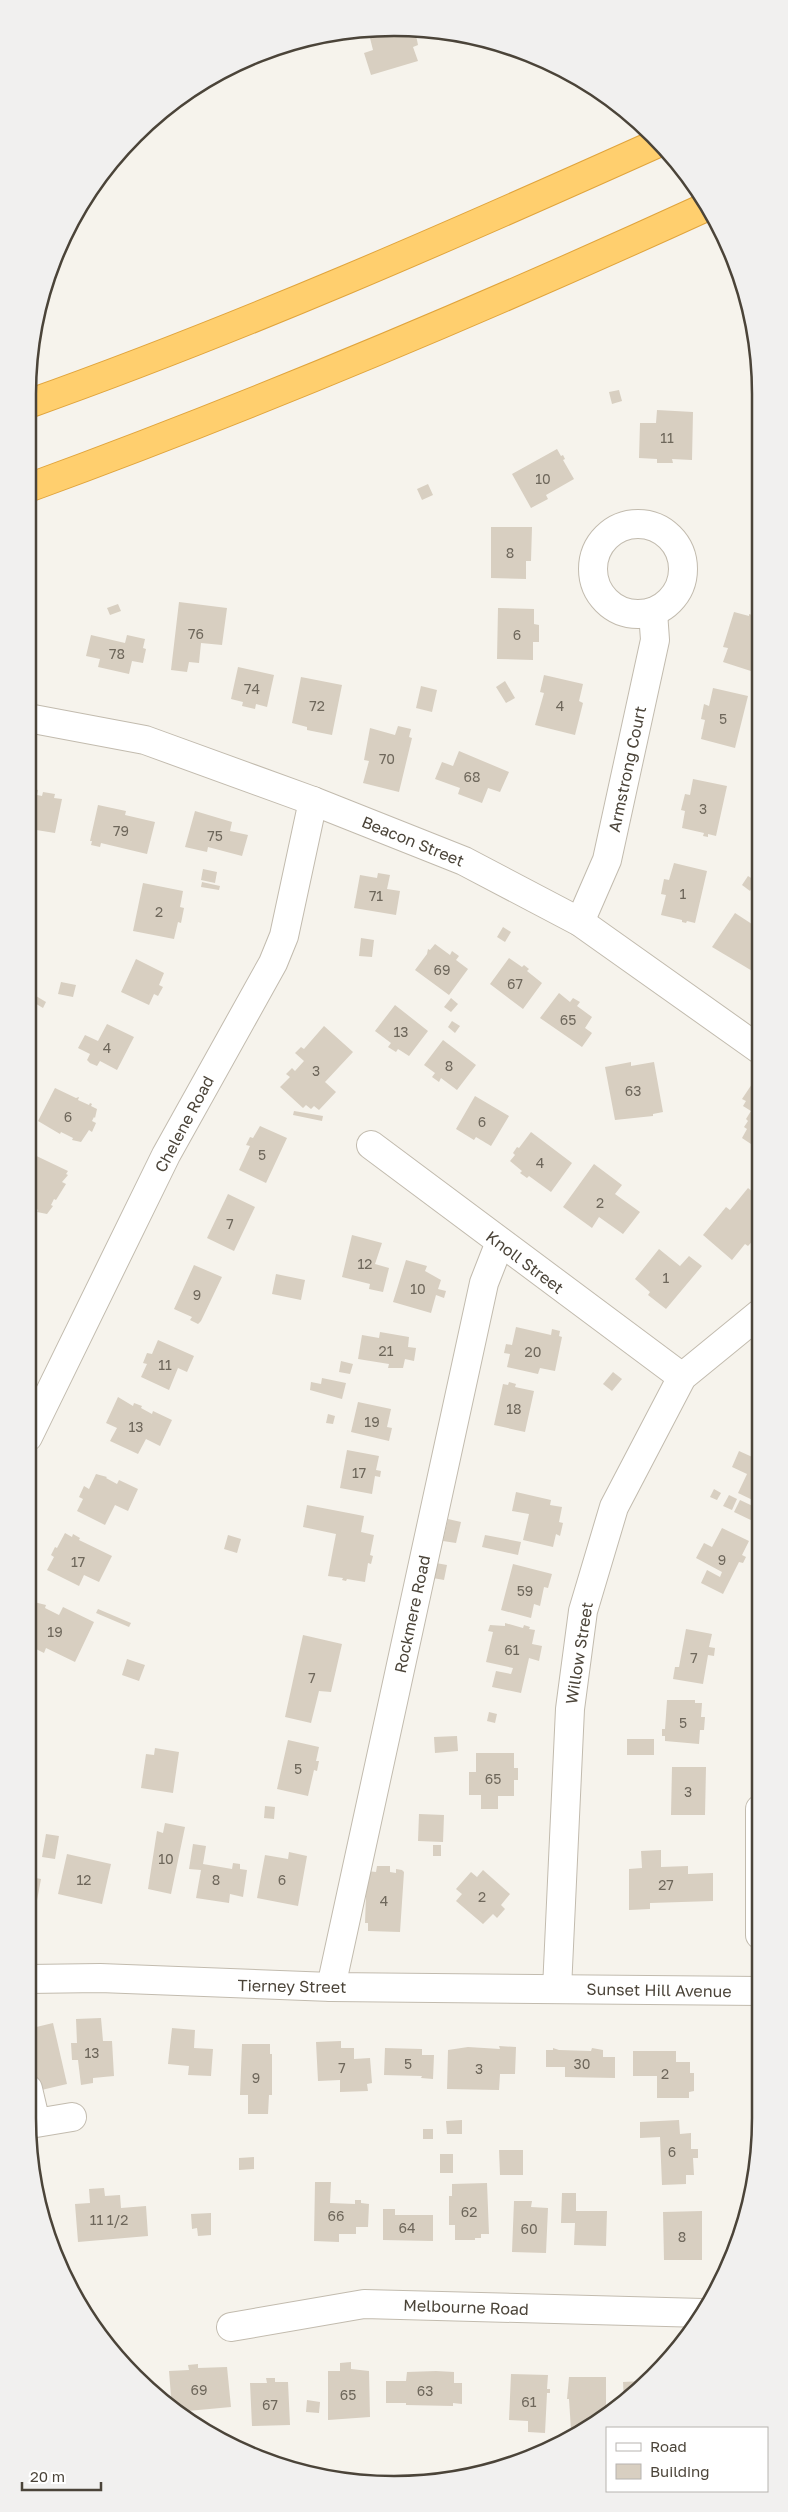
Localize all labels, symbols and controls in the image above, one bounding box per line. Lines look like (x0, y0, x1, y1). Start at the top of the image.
house number: 11 (660, 429, 674, 446)
house number: 10 (535, 470, 551, 487)
house number: 8 (506, 544, 514, 561)
house number: 76 (188, 625, 204, 642)
house number: 6 (513, 626, 521, 643)
house number: 78 (109, 645, 125, 662)
house number: 74 (244, 680, 260, 697)
house number: 72 (309, 697, 325, 714)
house number: 4 (556, 697, 564, 714)
street label: Armstrong Court (604, 704, 650, 834)
house number: 5 (719, 710, 727, 727)
house number: 70 (379, 750, 395, 767)
house number: 68 (463, 768, 481, 785)
house number: 3 (699, 800, 707, 817)
street label: Beacon Street (359, 811, 467, 871)
house number: 79 (113, 822, 129, 839)
house number: 75 (207, 827, 223, 844)
house number: 1 (680, 885, 687, 902)
house number: 71 (369, 887, 383, 904)
house number: 2 (155, 903, 163, 920)
house number: 69 (434, 961, 450, 978)
house number: 67 (507, 975, 523, 992)
house number: 65 (560, 1011, 576, 1028)
house number: 13 (394, 1023, 408, 1040)
house number: 4 (103, 1039, 111, 1056)
house number: 8 (445, 1057, 453, 1074)
house number: 3 (312, 1062, 320, 1079)
street label: Chelene Road (150, 1072, 218, 1176)
house number: 63 (625, 1082, 641, 1099)
house number: 6 (64, 1108, 72, 1125)
house number: 6 (478, 1113, 486, 1130)
house number: 5 (258, 1146, 266, 1163)
house number: 4 (536, 1154, 544, 1171)
house number: 2 (596, 1194, 604, 1211)
house number: 7 (226, 1215, 234, 1232)
street label: Knoll Street (482, 1226, 568, 1298)
house number: 12 (358, 1255, 372, 1272)
house number: 1 (663, 1269, 670, 1286)
house number: 10 (410, 1280, 426, 1297)
house number: 9 (193, 1286, 201, 1303)
house number: 21 (379, 1342, 394, 1359)
house number: 20 (525, 1343, 541, 1360)
house number: 11 (158, 1356, 172, 1373)
house number: 18 (506, 1400, 522, 1417)
house number: 19 (364, 1413, 380, 1430)
house number: 13 (129, 1418, 143, 1435)
house number: 17 (352, 1464, 366, 1481)
house number: 9 (718, 1551, 726, 1568)
house number: 17 (71, 1553, 85, 1570)
street label: Rockmere Road (390, 1553, 434, 1675)
house number: 59 (517, 1582, 533, 1599)
street label: Willow Street (561, 1600, 597, 1706)
house number: 19 (47, 1623, 63, 1640)
house number: 61 (504, 1641, 520, 1658)
house number: 7 (690, 1649, 698, 1666)
house number: 7 (308, 1669, 316, 1686)
house number: 5 (679, 1714, 687, 1731)
house number: 5 (294, 1760, 302, 1777)
house number: 65 (485, 1770, 501, 1787)
house number: 3 (684, 1783, 692, 1800)
house number: 10 (158, 1850, 174, 1867)
house number: 12 (77, 1871, 91, 1888)
house number: 8 (212, 1871, 220, 1888)
house number: 6 (278, 1871, 286, 1888)
house number: 27 (658, 1876, 674, 1893)
house number: 2 (478, 1888, 486, 1905)
house number: 4 (380, 1892, 388, 1909)
street label: Tierney Street (237, 1975, 347, 1997)
street label: Sunset Hill Avenue (586, 1979, 732, 2001)
house number: 13 (85, 2044, 99, 2061)
house number: 5 (404, 2055, 412, 2072)
house number: 30 (574, 2055, 590, 2072)
house number: 7 (338, 2059, 346, 2076)
house number: 3 (475, 2060, 483, 2077)
house number: 2 (661, 2065, 669, 2082)
house number: 9 (252, 2069, 260, 2086)
house number: 6 (668, 2143, 676, 2160)
house number: 62 (461, 2203, 477, 2220)
house number: 66 (328, 2207, 344, 2224)
house number: 11 1/2 (90, 2211, 128, 2228)
house number: 64 (398, 2219, 416, 2236)
house number: 60 (520, 2220, 538, 2237)
house number: 8 (678, 2228, 686, 2245)
street label: Melbourne Road (403, 2295, 529, 2319)
house number: 69 (191, 2381, 207, 2398)
house number: 63 (417, 2382, 433, 2399)
house number: 65 (340, 2386, 356, 2403)
house number: 61 (521, 2393, 537, 2410)
house number: 67 (262, 2396, 278, 2413)
legend (606, 2427, 768, 2492)
text: Road (650, 2437, 687, 2455)
scale bar (22, 2460, 101, 2492)
text: Building (650, 2462, 710, 2480)
text: 20 m (30, 2467, 65, 2485)

